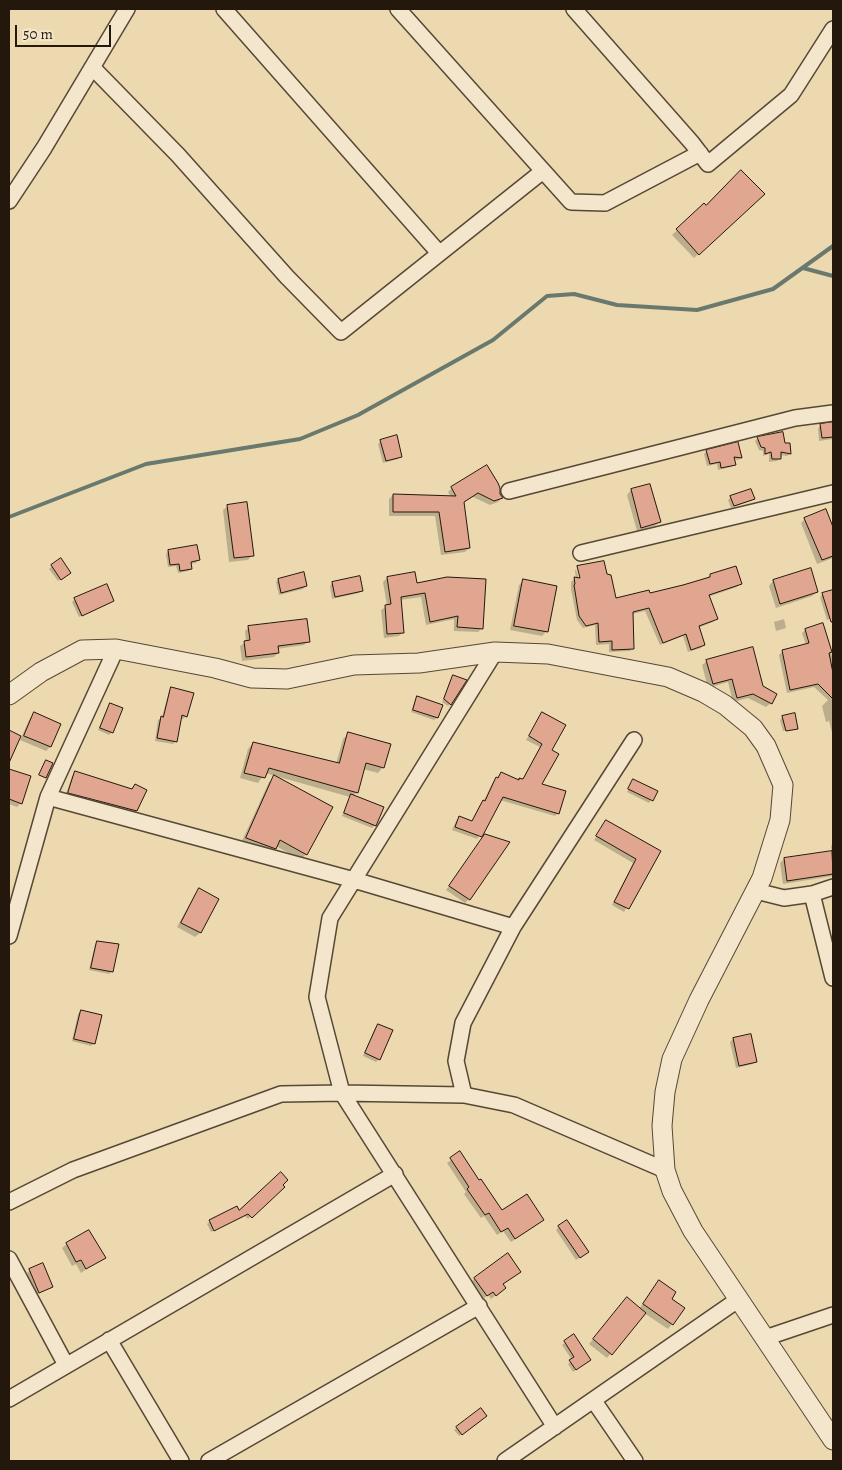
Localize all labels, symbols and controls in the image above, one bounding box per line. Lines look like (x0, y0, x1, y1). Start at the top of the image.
scale bar (18, 15, 114, 47)
text: 50 m (23, 24, 53, 44)

